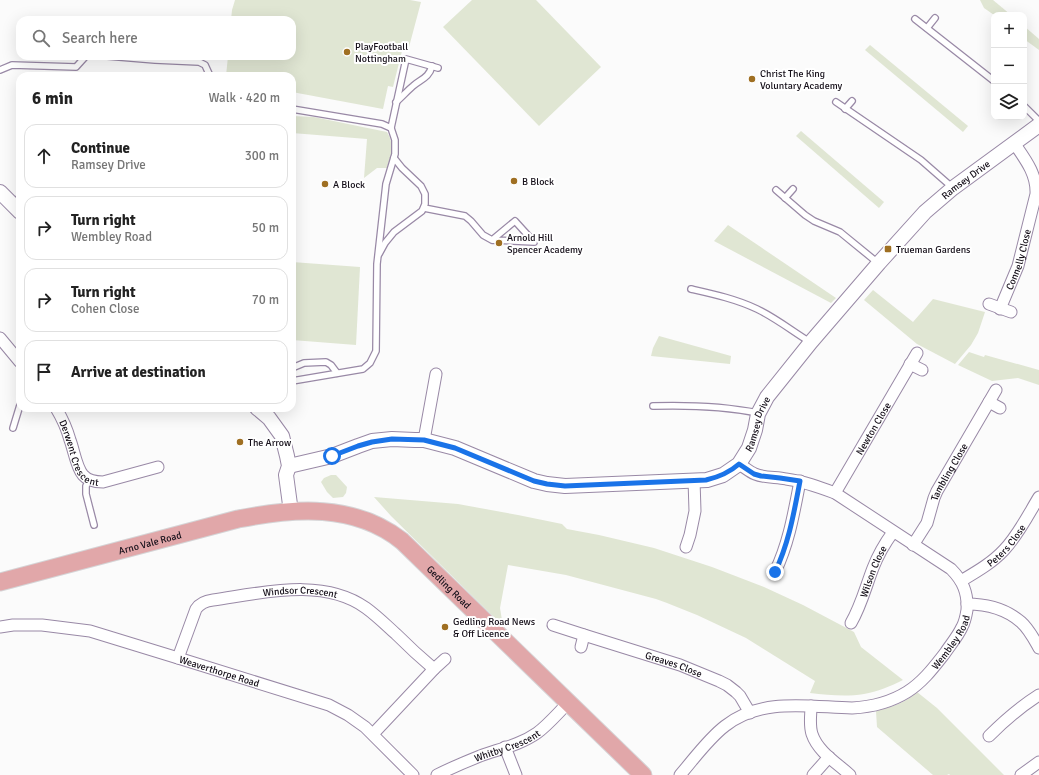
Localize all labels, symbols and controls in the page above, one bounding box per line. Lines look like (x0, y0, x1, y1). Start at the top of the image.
map controls (991, 12, 1027, 120)
button: + (991, 12, 1027, 48)
search box (16, 16, 296, 60)
icon: search (30, 27, 52, 49)
text: Search here (62, 29, 138, 47)
place label: PlayFootball Nottingham (355, 41, 408, 65)
marker: PlayFootball Nottingham (342, 47, 352, 57)
button: − (991, 48, 1027, 84)
place label: Christ The King Voluntary Academy (760, 68, 842, 92)
marker: Christ The King Voluntary Academy (747, 74, 757, 84)
button: layers (991, 84, 1027, 120)
text: 6 min (32, 88, 73, 109)
text: Walk · 420 m (209, 90, 280, 106)
text: Continue (71, 139, 130, 157)
icon: ahead (33, 145, 55, 167)
text: 300 m (245, 148, 279, 164)
text: Ramsey Drive (71, 157, 146, 173)
street label: Ramsey Drive (939, 158, 992, 202)
marker: B Block (509, 176, 519, 186)
place label: B Block (522, 176, 554, 188)
marker: A Block (320, 179, 330, 189)
place label: A Block (333, 179, 365, 191)
text: Turn right (71, 211, 136, 229)
icon: right (33, 217, 55, 239)
text: 50 m (252, 220, 279, 236)
street label: Connelly Close (1004, 228, 1034, 292)
text: Wembley Road (71, 229, 152, 245)
place label: Arnold Hill Spencer Academy (507, 232, 583, 256)
marker: Arnold Hill Spencer Academy (494, 238, 504, 248)
marker: Trueman Gardens (883, 244, 893, 254)
place label: Trueman Gardens (896, 244, 971, 256)
text: Turn right (71, 283, 136, 301)
icon: right (33, 289, 55, 311)
text: 70 m (252, 292, 279, 308)
text: Cohen Close (71, 301, 140, 317)
icon: arrive (33, 361, 55, 383)
text: Arrive at destination (71, 363, 206, 381)
street label: Ramsey Drive (743, 395, 773, 454)
street label: Newton Close (854, 400, 894, 457)
street label: Derwent Crescent (56, 418, 100, 489)
marker: The Arrow (235, 437, 245, 447)
place label: The Arrow (248, 437, 292, 449)
street label: Tambling Close (929, 441, 971, 502)
route start (323, 447, 341, 465)
street label: Peters Close (985, 522, 1028, 570)
street label: Arno Vale Road (117, 529, 183, 557)
street label: Wilson Close (858, 544, 890, 599)
street label: Gedling Road (424, 563, 473, 612)
route end (766, 563, 784, 581)
street label: Windsor Crescent (262, 585, 339, 601)
street label: Wembley Road (929, 614, 973, 672)
place label: Gedling Road News & Off Licence (453, 616, 536, 640)
marker: Gedling Road News & Off Licence (440, 622, 450, 632)
street label: Greaves Close (644, 650, 704, 680)
street label: Weaverthorpe Road (178, 654, 261, 690)
street label: Whitby Crescent (473, 727, 543, 765)

